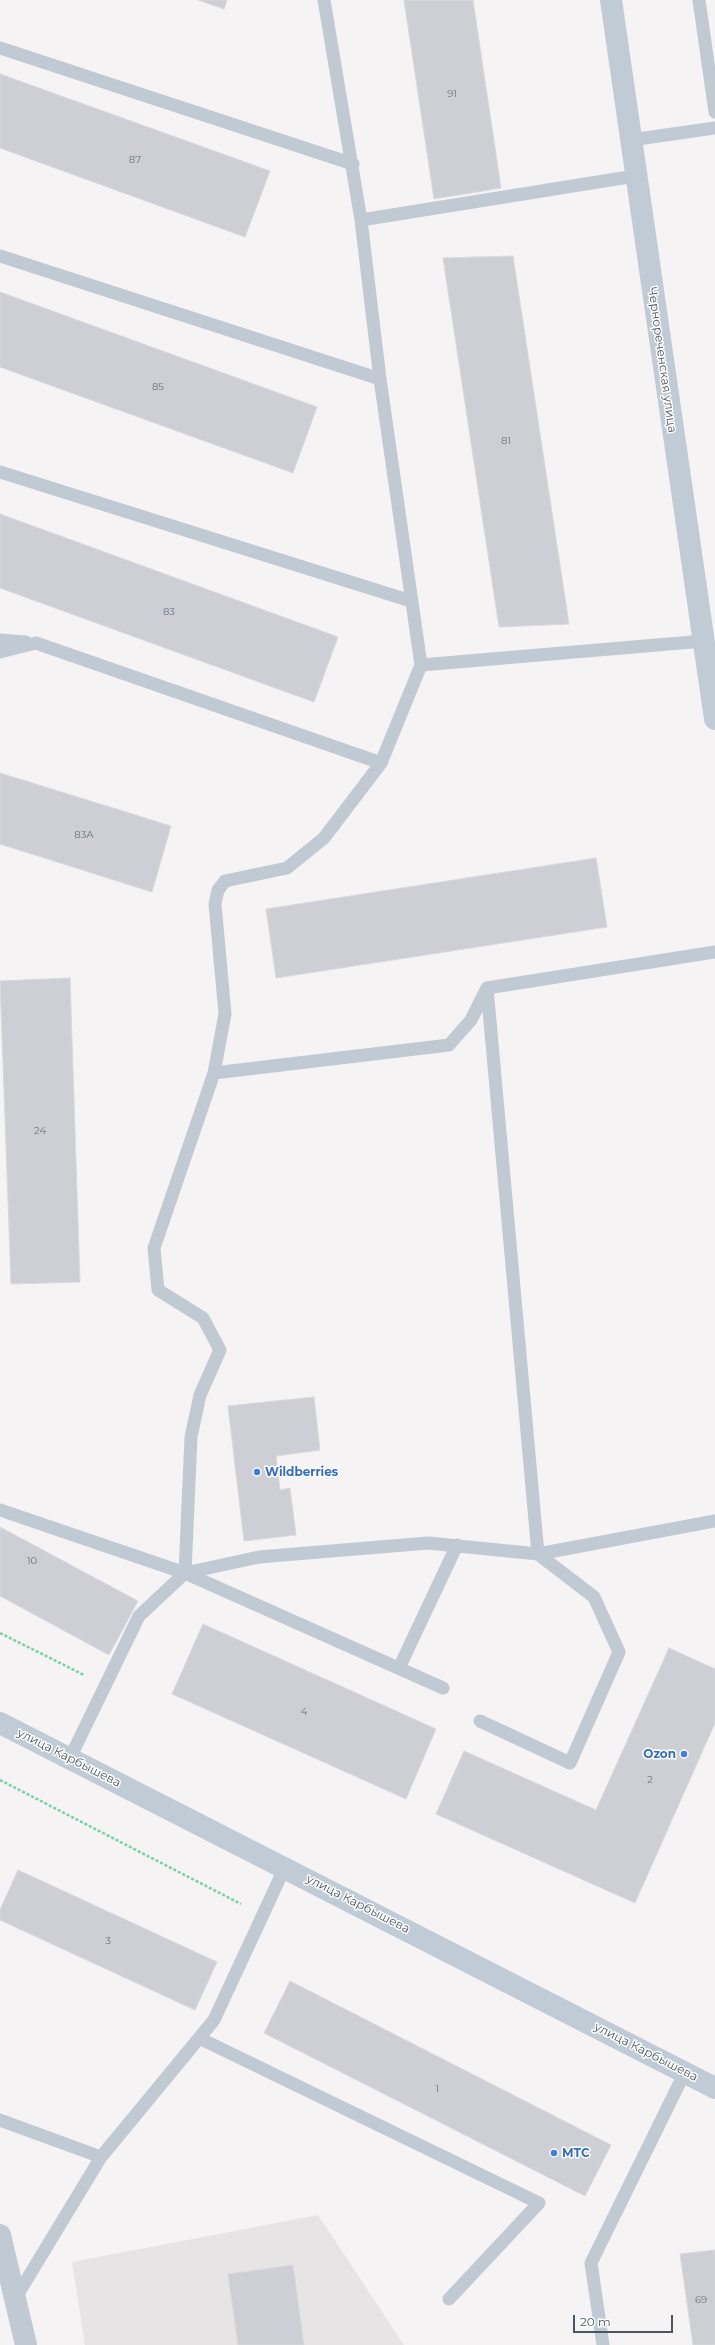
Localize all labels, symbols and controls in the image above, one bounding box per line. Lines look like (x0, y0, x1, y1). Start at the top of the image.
house number: 91 (447, 88, 457, 100)
house number: 87 (129, 154, 141, 166)
street label: Чернореченская улица (645, 286, 679, 434)
house number: 85 (152, 381, 164, 393)
house number: 81 (501, 435, 511, 447)
house number: 83 (163, 606, 175, 618)
house number: 83А (74, 829, 94, 841)
house number: 24 (34, 1125, 46, 1137)
place label: Wildberries (265, 1465, 338, 1479)
marker: Wildberries (252, 1467, 262, 1477)
house number: 10 (27, 1555, 37, 1567)
house number: 4 (301, 1706, 307, 1718)
street label: улица Карбышева (15, 1726, 123, 1790)
place label: Ozon (643, 1747, 676, 1761)
marker: Ozon (679, 1749, 689, 1759)
house number: 2 (647, 1774, 653, 1786)
street label: улица Карбышева (304, 1872, 412, 1936)
house number: 3 (105, 1935, 111, 1947)
street label: улица Карбышева (592, 2020, 700, 2084)
house number: 1 (435, 2083, 439, 2095)
place label: МТС (562, 2146, 590, 2160)
marker: МТС (549, 2148, 559, 2158)
house number: 69 (695, 2294, 707, 2306)
scale bar (575, 2307, 675, 2333)
text: 20 m (580, 2314, 611, 2329)

